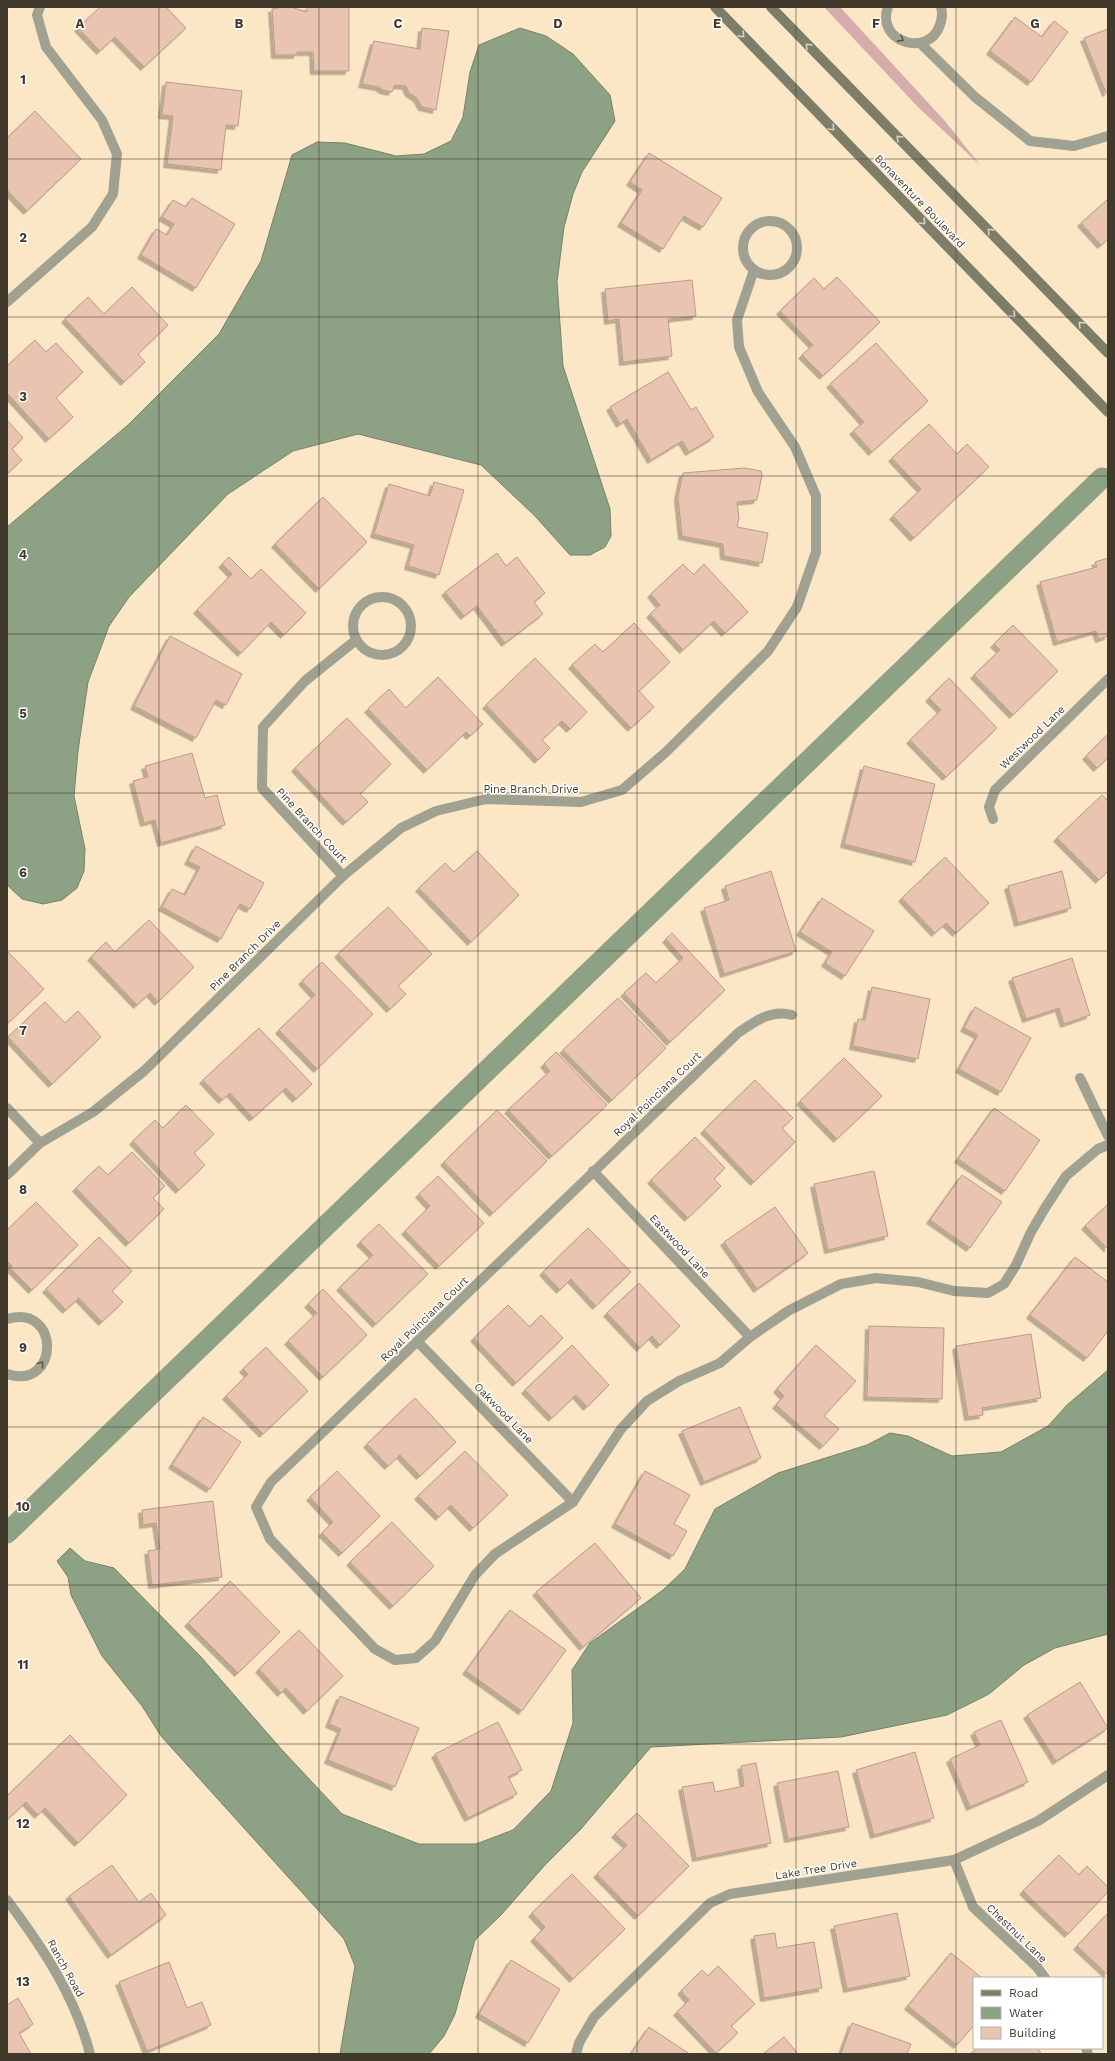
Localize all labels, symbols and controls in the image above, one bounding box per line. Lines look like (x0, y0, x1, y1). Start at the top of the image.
text: A (76, 16, 85, 31)
text: B (235, 16, 244, 31)
text: C (394, 16, 403, 31)
text: D (553, 16, 563, 31)
text: E (713, 16, 721, 31)
text: F (872, 16, 880, 31)
text: G (1030, 16, 1040, 31)
one-way arrow (737, 30, 745, 38)
one-way arrow (897, 35, 904, 42)
one-way arrow (805, 43, 813, 51)
text: 1 (20, 72, 26, 87)
one-way arrow (828, 123, 835, 131)
one-way arrow (896, 135, 904, 143)
street label: Bonaventure Boulevard (872, 152, 968, 251)
one-way arrow (918, 217, 926, 225)
one-way arrow (987, 228, 995, 236)
text: 2 (19, 230, 27, 245)
one-way arrow (1008, 310, 1016, 318)
one-way arrow (1078, 321, 1086, 329)
text: 3 (19, 389, 27, 404)
text: 4 (19, 547, 28, 562)
street label: Westwood Lane (997, 703, 1068, 772)
text: 5 (19, 706, 27, 721)
street label: Pine Branch Drive (483, 783, 579, 796)
street label: Pine Branch Court (274, 785, 350, 866)
text: 6 (19, 865, 27, 880)
street label: Pine Branch Drive (207, 917, 284, 994)
text: 7 (19, 1023, 27, 1038)
street label: Royal Poinciana Court (611, 1049, 704, 1140)
text: 8 (19, 1182, 27, 1197)
street label: Eastwood Lane (647, 1212, 713, 1281)
street label: Royal Poinciana Court (378, 1274, 471, 1365)
text: 9 (19, 1340, 27, 1355)
one-way arrow (36, 1362, 43, 1369)
street label: Oakwood Lane (471, 1380, 536, 1446)
text: 10 (16, 1499, 30, 1514)
text: 11 (17, 1657, 29, 1672)
text: 12 (16, 1816, 30, 1831)
street label: Lake Tree Drive (774, 1857, 858, 1882)
street label: Chestnut Lane (984, 1901, 1050, 1965)
street label: Ranch Road (44, 1937, 87, 1999)
text: 13 (16, 1974, 30, 1989)
legend (973, 1977, 1103, 2049)
text: Road (1009, 1986, 1038, 2000)
text: Water (1009, 2006, 1044, 2020)
text: Building (1009, 2026, 1056, 2040)

